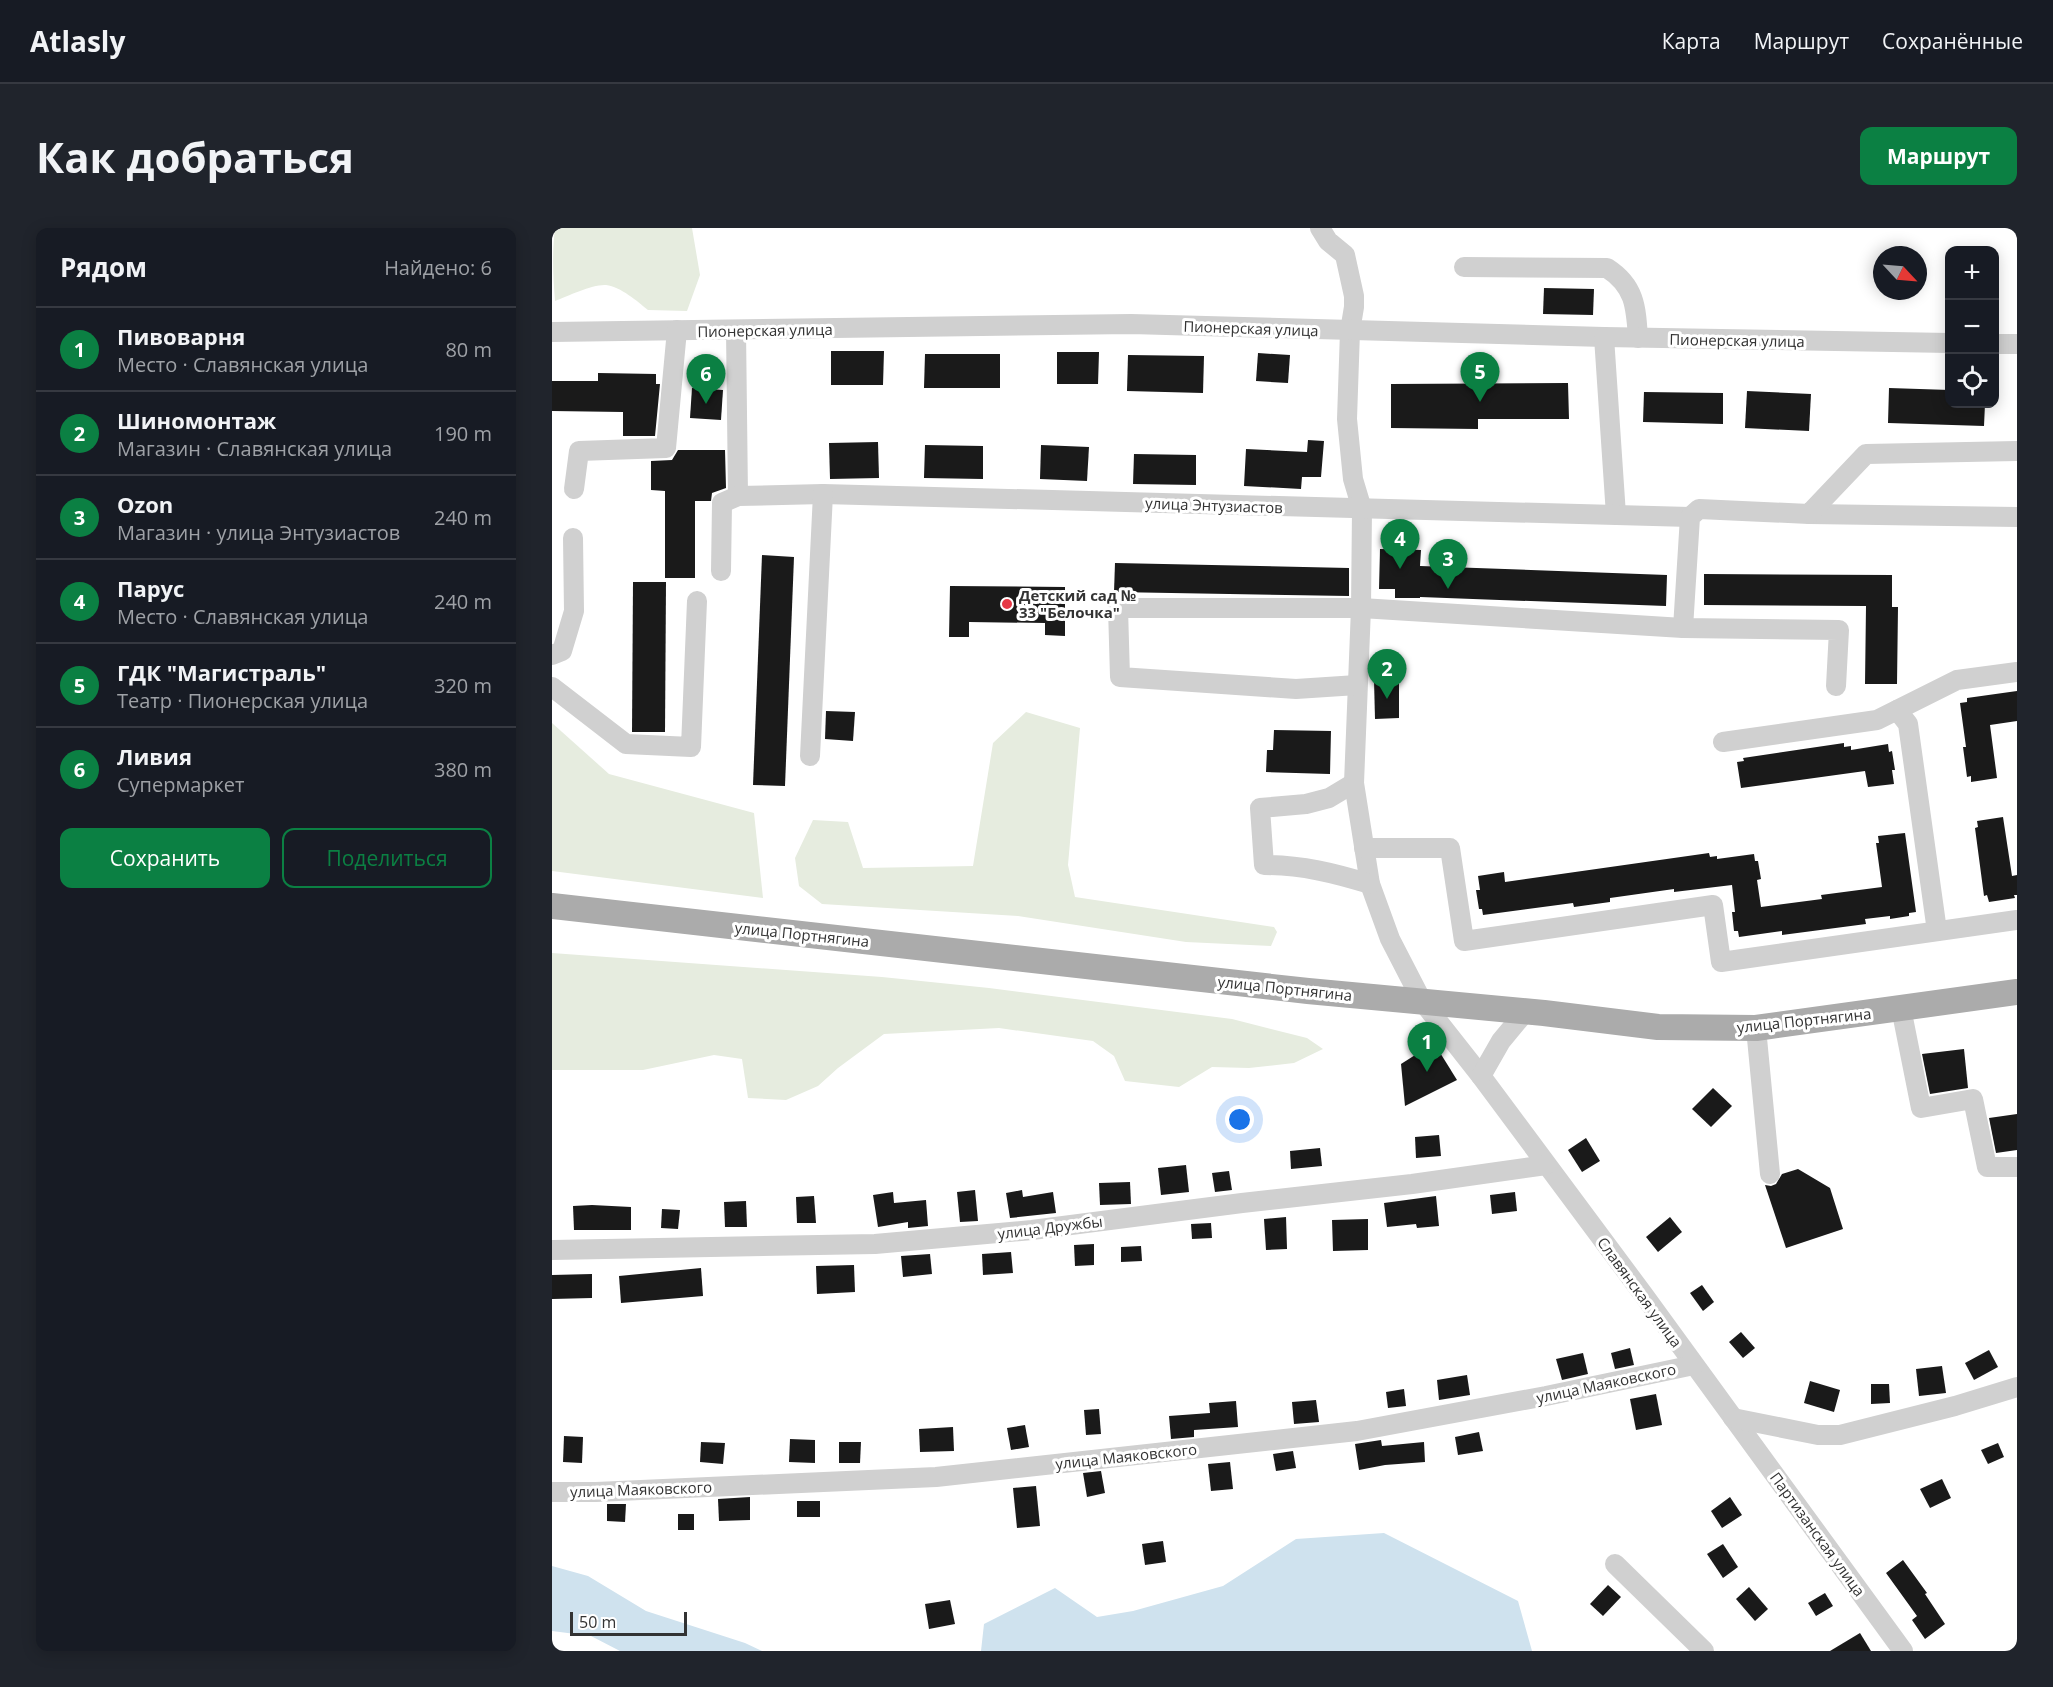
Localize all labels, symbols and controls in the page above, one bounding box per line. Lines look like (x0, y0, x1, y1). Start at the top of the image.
text: Atlasly (30, 22, 125, 60)
text: Карта (1662, 27, 1721, 55)
text: Маршрут (1754, 27, 1849, 55)
text: Сохранённые (1882, 27, 2023, 55)
button: Маршрут (1860, 127, 2017, 185)
text: Как добраться (36, 128, 354, 185)
north arrow (1873, 246, 1927, 300)
map controls (1945, 246, 1999, 408)
button: + (1945, 246, 1999, 300)
text: Рядом (60, 249, 147, 285)
text: Найдено: 6 (384, 254, 492, 281)
button: − (1945, 300, 1999, 354)
street label: Пионерская улица (1183, 316, 1319, 340)
street label: Пионерская улица (697, 319, 833, 341)
text: Пивоварня (117, 321, 245, 351)
street label: Пионерская улица (1669, 329, 1805, 351)
text: 1 (74, 336, 85, 363)
text: 80 m (445, 336, 492, 363)
text: Место · Славянская улица (117, 351, 368, 378)
pin: 5 (1460, 352, 1500, 402)
pin: 6 (686, 354, 726, 404)
button: locate (1945, 354, 1999, 408)
text: Шиномонтаж (117, 405, 276, 435)
text: 2 (74, 420, 85, 447)
text: 190 m (434, 420, 492, 447)
text: Магазин · Славянская улица (117, 435, 392, 462)
text: Ozon (117, 489, 173, 519)
street label: улица Энтузиастов (1145, 493, 1283, 517)
text: 3 (74, 504, 85, 531)
text: 240 m (434, 504, 492, 531)
text: Магазин · улица Энтузиастов (117, 519, 400, 546)
pin: 4 (1380, 520, 1420, 569)
pin: 3 (1428, 540, 1468, 589)
text: Парус (117, 573, 184, 603)
place label: Детский сад № 33 "Белочка" (1019, 585, 1136, 622)
text: 4 (74, 588, 85, 615)
text: 240 m (434, 588, 492, 615)
marker: Детский сад № 33 "Белочка" (1000, 597, 1014, 611)
text: Место · Славянская улица (117, 603, 368, 630)
pin: 2 (1368, 650, 1406, 699)
text: ГДК "Магистраль" (117, 657, 326, 687)
text: 5 (74, 672, 85, 699)
text: 320 m (434, 672, 492, 699)
text: Театр · Пионерская улица (117, 687, 368, 714)
text: Ливия (117, 741, 192, 771)
text: 6 (74, 756, 85, 783)
text: 380 m (434, 756, 492, 783)
text: Супермаркет (117, 771, 244, 798)
button: Сохранить (60, 828, 270, 888)
button: Поделиться (282, 828, 492, 888)
street label: улица Портнягина (734, 917, 870, 951)
street label: улица Портнягина (1217, 971, 1353, 1005)
street label: улица Портнягина (1736, 1003, 1872, 1037)
pin: 1 (1408, 1022, 1446, 1072)
your location (1225, 1105, 1254, 1134)
street label: улица Дружбы (996, 1211, 1104, 1243)
street label: Славянская улица (1593, 1233, 1687, 1351)
street label: улица Маяковского (1534, 1358, 1678, 1408)
street label: улица Маяковского (1054, 1439, 1198, 1473)
street label: Партизанская улица (1766, 1468, 1870, 1600)
street label: улица Маяковского (570, 1477, 712, 1501)
scale bar (570, 1609, 687, 1636)
text: 50 m (579, 1611, 616, 1633)

